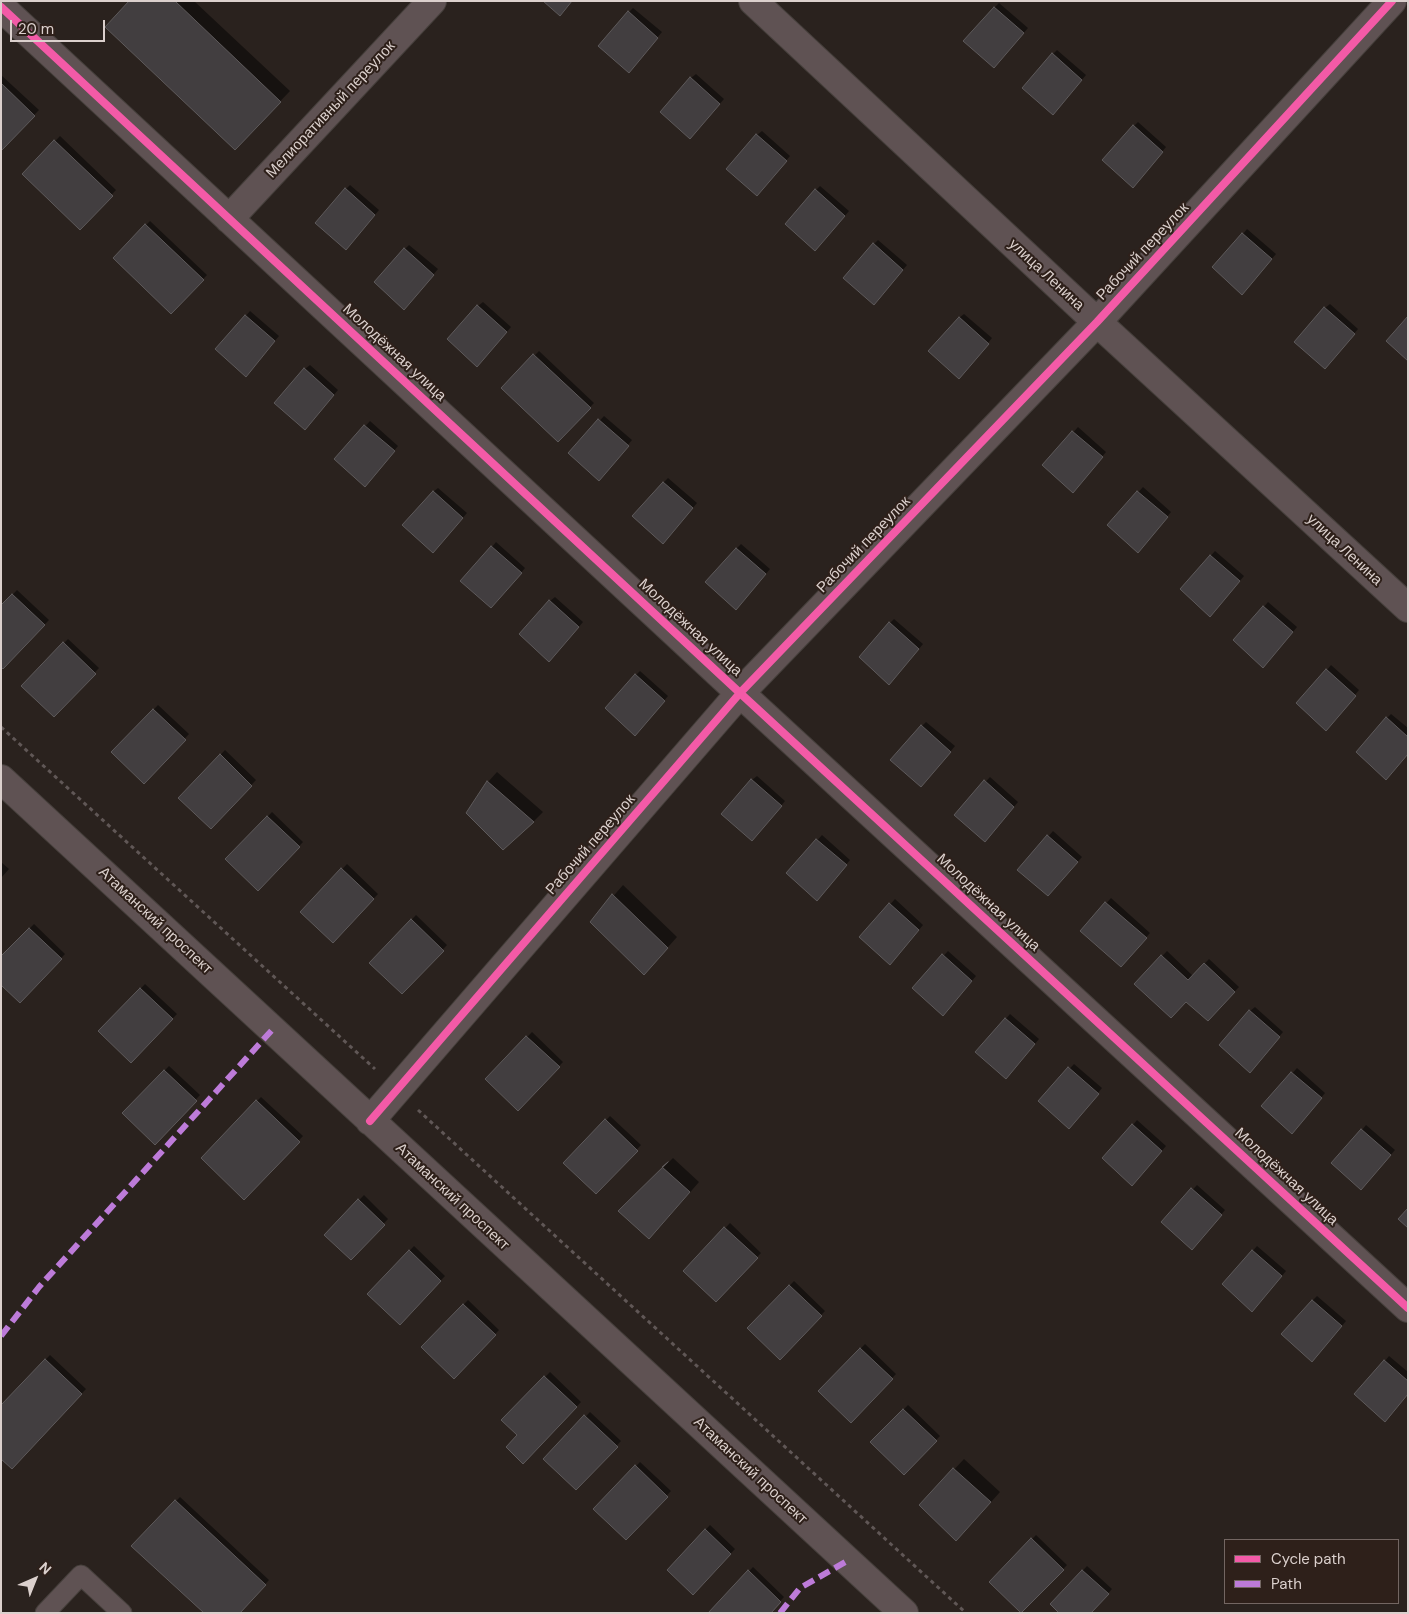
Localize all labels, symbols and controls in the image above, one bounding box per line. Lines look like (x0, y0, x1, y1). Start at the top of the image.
scale bar (12, 10, 108, 42)
text: 20 m (18, 19, 54, 39)
street label: Мелиоративный переулок (263, 38, 399, 182)
street label: Рабочий переулок (1093, 199, 1193, 305)
street label: улица Ленина (1005, 235, 1087, 315)
street label: Молодёжная улица (339, 300, 449, 406)
street label: Рабочий переулок (813, 493, 915, 597)
street label: улица Ленина (1303, 510, 1385, 590)
street label: Молодёжная улица (635, 575, 745, 681)
street label: Рабочий переулок (543, 791, 639, 899)
street label: Молодёжная улица (933, 850, 1043, 956)
street label: Атаманский проспект (94, 864, 216, 978)
street label: Молодёжная улица (1231, 1124, 1341, 1230)
street label: Атаманский проспект (391, 1140, 513, 1254)
street label: Атаманский проспект (689, 1414, 811, 1528)
legend (1224, 1539, 1399, 1604)
text: Cycle path (1271, 1549, 1346, 1569)
north arrow (10, 1554, 60, 1604)
text: N (35, 1558, 55, 1578)
text: Path (1271, 1574, 1302, 1594)

